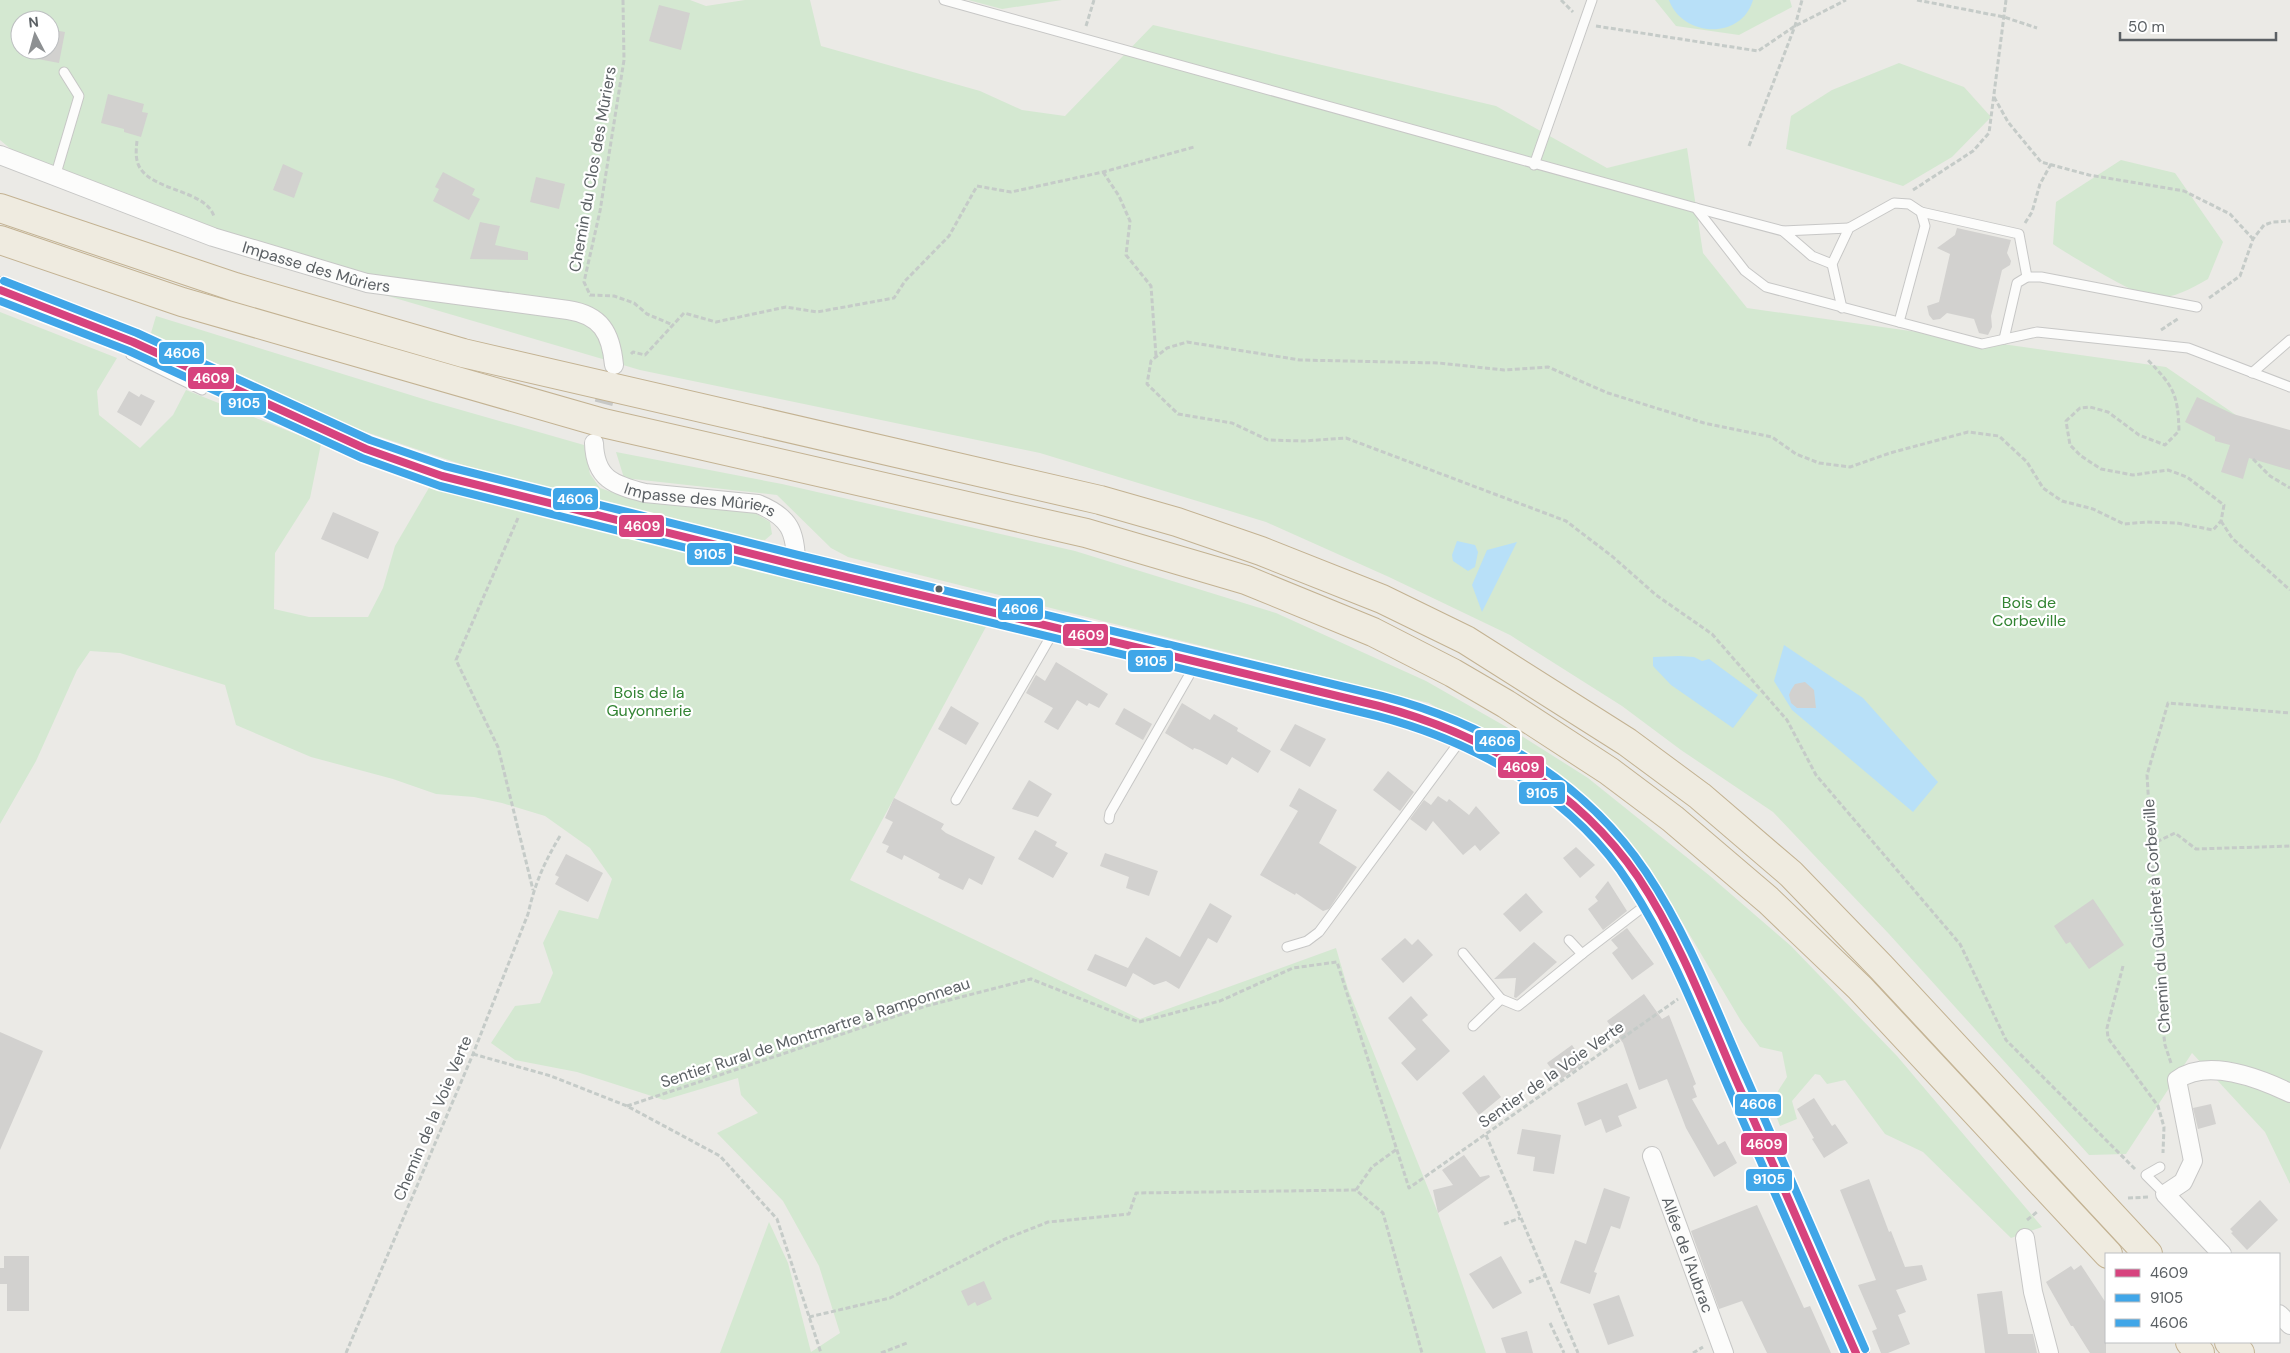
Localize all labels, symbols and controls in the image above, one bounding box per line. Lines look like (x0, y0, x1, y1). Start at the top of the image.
north arrow (10, 10, 60, 60)
scale bar (2120, 10, 2276, 42)
text: N (28, 13, 40, 32)
text: 50 m (2128, 17, 2165, 37)
street label: Chemin du Clos des Mûriers (564, 65, 621, 274)
street label: Impasse des Mûriers (240, 236, 392, 297)
line badge: 4606 (158, 341, 205, 365)
text: 4606 (164, 344, 200, 362)
line badge: 4609 (187, 366, 235, 390)
text: 4609 (193, 369, 229, 387)
line badge: 9105 (220, 392, 267, 416)
text: 9105 (228, 394, 260, 412)
street label: Impasse des Mûriers (621, 478, 780, 522)
line badge: 4606 (552, 487, 599, 511)
text: 4606 (557, 490, 593, 508)
line badge: 4609 (618, 514, 665, 538)
text: 4609 (624, 517, 660, 535)
line badge: 9105 (686, 542, 733, 566)
text: 9105 (694, 545, 726, 563)
unlabelled marker (934, 584, 944, 594)
park label: Bois de Corbeville (1992, 592, 2066, 631)
line badge: 4606 (997, 597, 1044, 621)
text: 4606 (1002, 600, 1038, 618)
line badge: 4609 (1062, 623, 1109, 647)
text: 4609 (1068, 626, 1104, 644)
line badge: 9105 (1127, 649, 1174, 673)
text: 9105 (1135, 652, 1167, 670)
park label: Bois de la Guyonnerie (606, 682, 692, 721)
line badge: 4606 (1474, 729, 1521, 753)
text: 4606 (1479, 732, 1515, 750)
line badge: 4609 (1497, 755, 1545, 779)
text: 4609 (1503, 758, 1539, 776)
line badge: 9105 (1518, 781, 1566, 805)
text: 9105 (1526, 784, 1558, 802)
street label: Chemin du Guichet à Corbeville (2138, 798, 2175, 1034)
street label: Sentier Rural de Montmartre à Ramponneau (658, 972, 972, 1093)
street label: Sentier de la Voie Verte (1474, 1016, 1628, 1133)
street label: Chemin de la Voie Verte (388, 1032, 477, 1204)
line badge: 4606 (1734, 1093, 1782, 1117)
text: 4606 (1740, 1095, 1776, 1113)
line badge: 4609 (1740, 1132, 1788, 1156)
text: 4609 (1746, 1135, 1782, 1153)
line badge: 9105 (1745, 1168, 1793, 1192)
text: 9105 (1753, 1170, 1785, 1188)
street label: Allée de l'Aubrac (1657, 1194, 1718, 1316)
legend (2105, 1253, 2280, 1343)
text: 4609 (2150, 1263, 2188, 1283)
text: 9105 (2150, 1288, 2183, 1308)
text: 4606 (2150, 1313, 2188, 1333)

